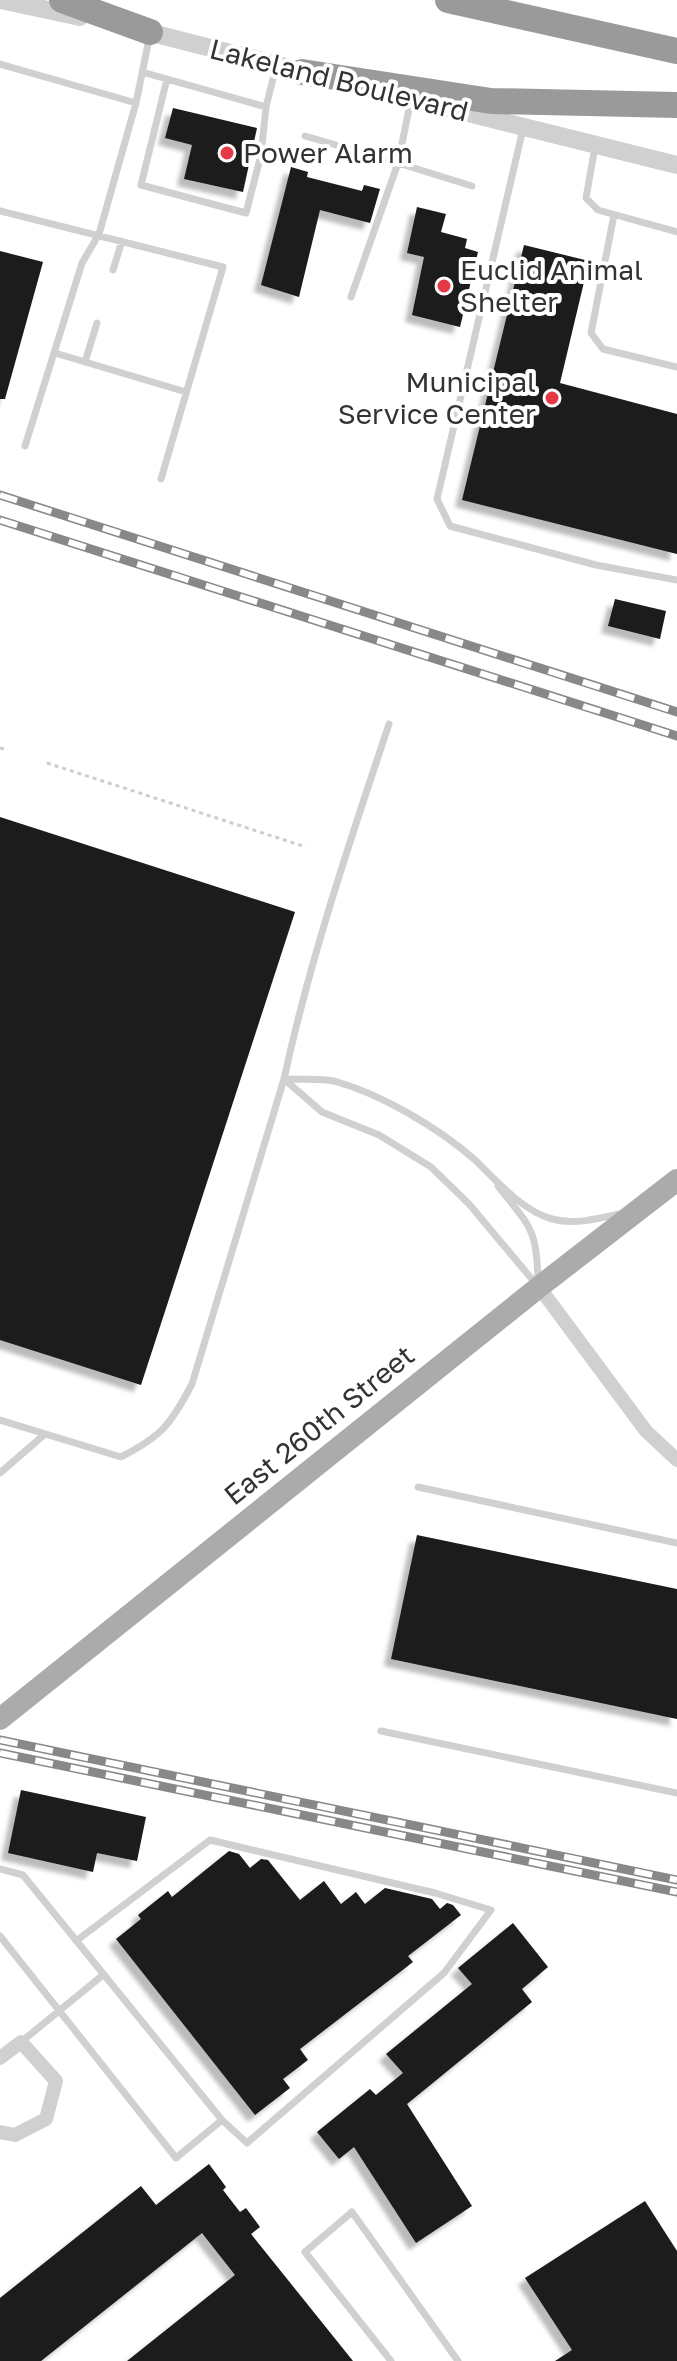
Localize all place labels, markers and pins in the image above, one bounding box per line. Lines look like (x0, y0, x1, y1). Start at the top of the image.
place label: Power Alarm (243, 136, 413, 169)
marker: Power Alarm (218, 144, 236, 162)
place label: Euclid Animal Shelter (460, 253, 643, 318)
marker: Euclid Animal Shelter (435, 277, 453, 295)
place label: Municipal Service Center (338, 365, 536, 430)
marker: Municipal Service Center (543, 389, 561, 407)

